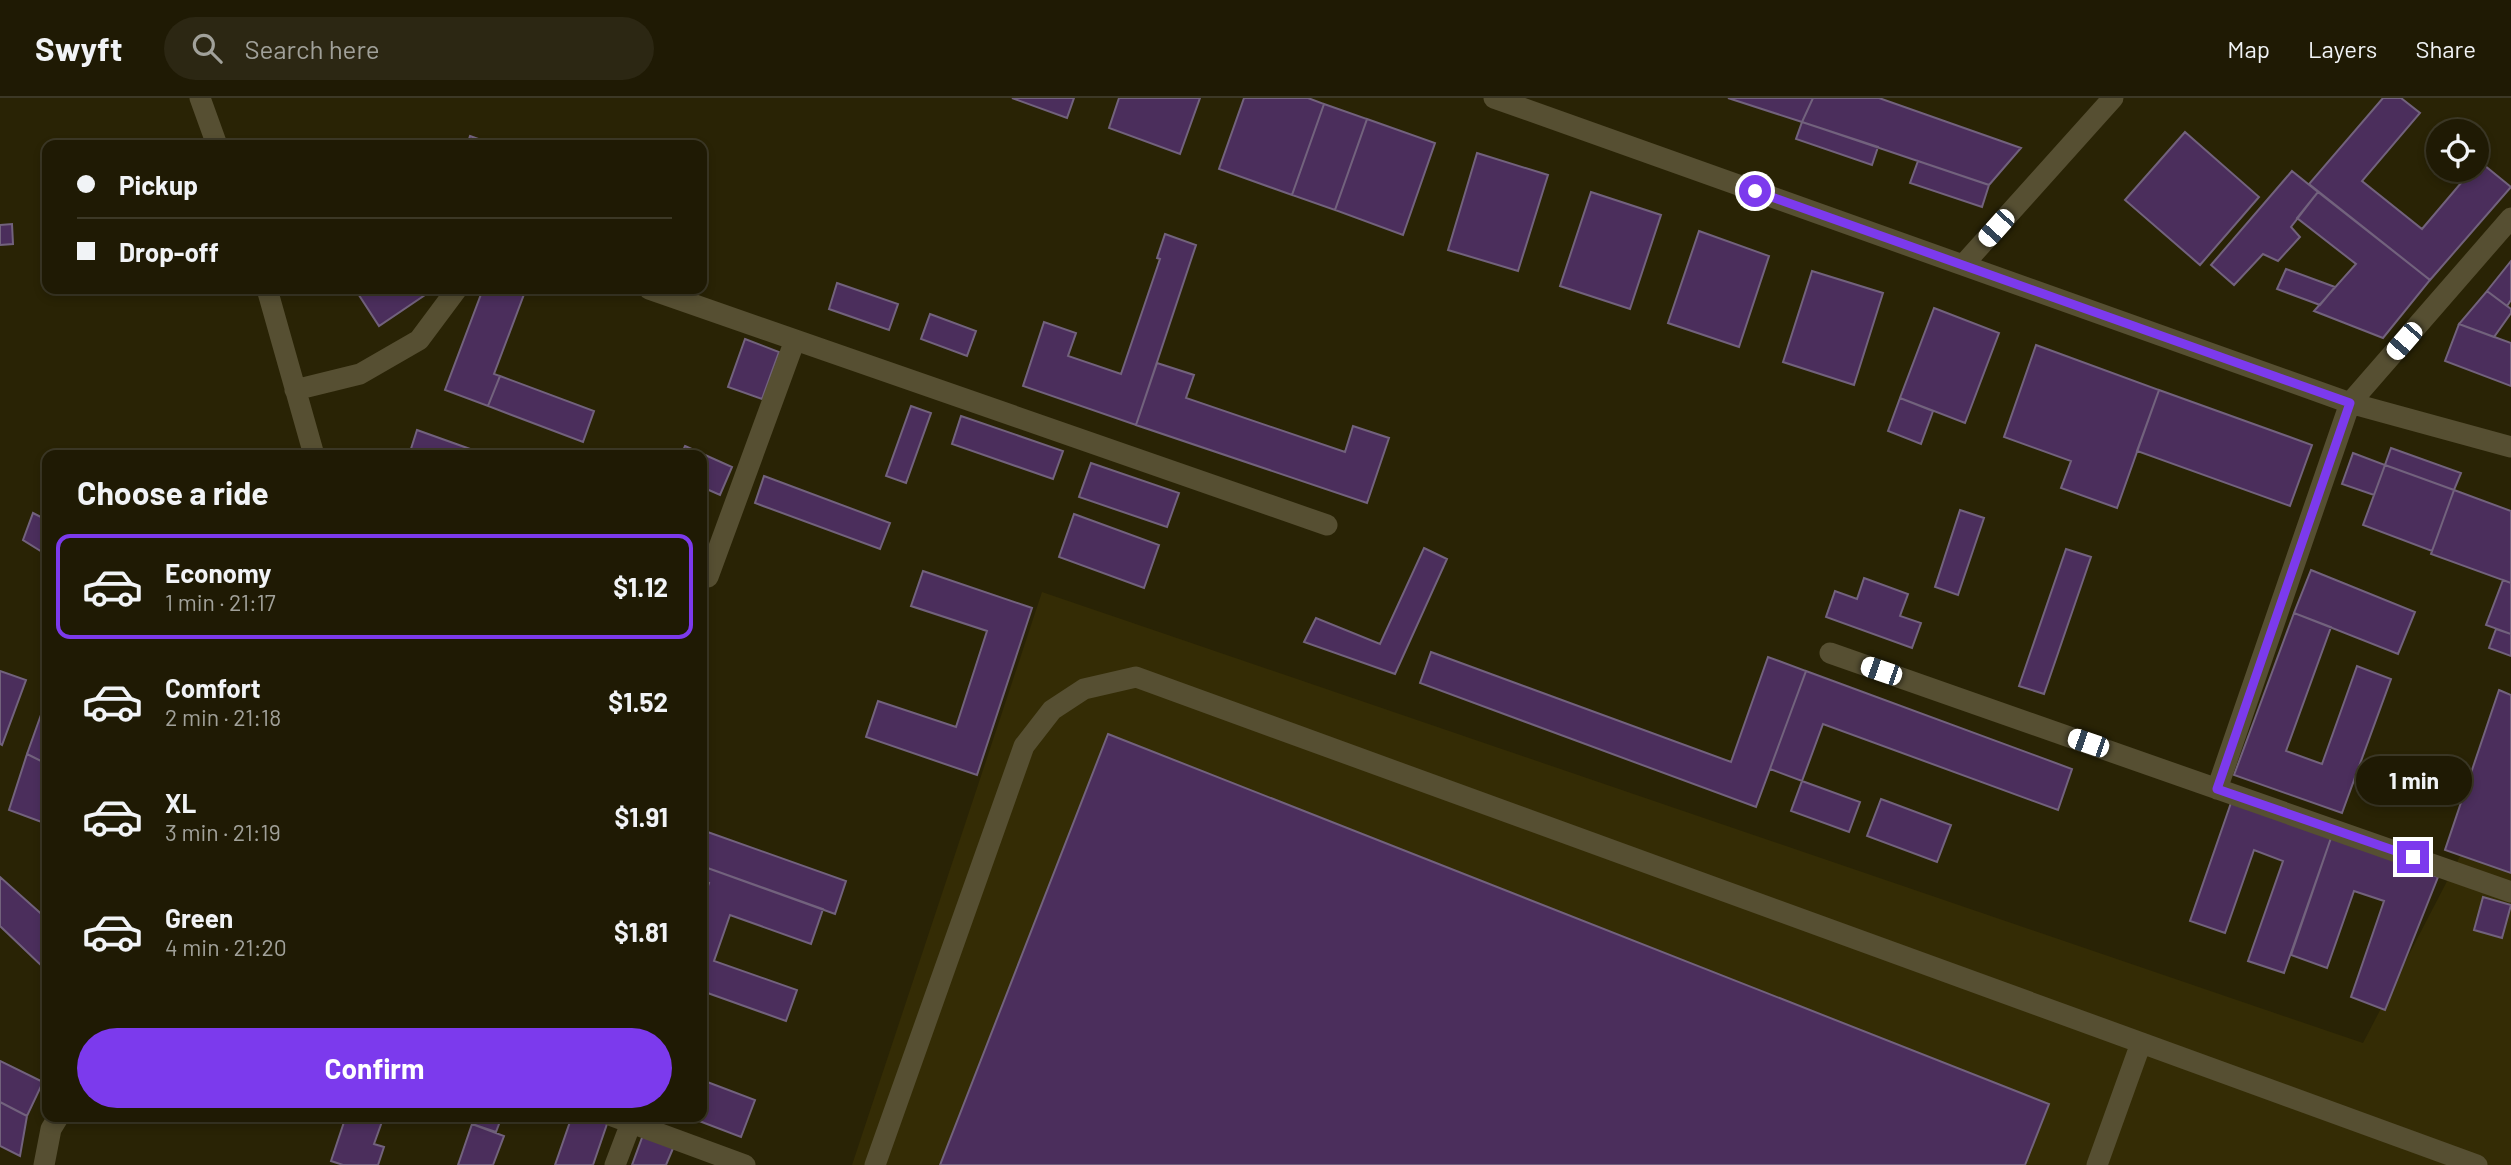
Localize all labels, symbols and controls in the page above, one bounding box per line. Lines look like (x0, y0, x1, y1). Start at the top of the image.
search box (164, 17, 654, 80)
text: Swyft (35, 28, 122, 68)
icon: search (188, 29, 226, 67)
text: Search here (244, 33, 380, 64)
text: Map (2227, 34, 2270, 63)
text: Layers (2308, 34, 2377, 63)
text: Share (2415, 34, 2476, 63)
map controls (2426, 119, 2489, 182)
button: locate (2426, 119, 2489, 182)
text: Pickup (119, 169, 198, 200)
route start (1739, 175, 1771, 207)
car (1975, 205, 2018, 251)
text: Drop-off (119, 236, 219, 267)
car (2383, 318, 2426, 364)
text: Choose a ride (77, 473, 269, 511)
icon: car (81, 555, 144, 618)
text: Economy (165, 557, 271, 588)
text: $1.12 (613, 571, 668, 602)
text: 1 min · 21:17 (165, 588, 276, 616)
car (1858, 654, 1905, 688)
icon: car (81, 670, 144, 733)
text: Comfort (165, 672, 261, 703)
text: $1.52 (608, 686, 668, 717)
text: 2 min · 21:18 (165, 703, 281, 731)
car (2065, 726, 2112, 760)
callout: 1 min (2355, 756, 2471, 804)
text: 1 min (2389, 766, 2439, 794)
icon: car (81, 785, 144, 848)
text: XL (165, 787, 196, 818)
text: $1.91 (614, 801, 668, 832)
text: 3 min · 21:19 (165, 818, 281, 846)
route end (2397, 841, 2429, 873)
icon: car (81, 900, 144, 963)
text: Green (165, 902, 233, 933)
text: $1.81 (614, 916, 668, 947)
text: 4 min · 21:20 (165, 933, 287, 961)
button: Confirm (77, 1028, 672, 1108)

